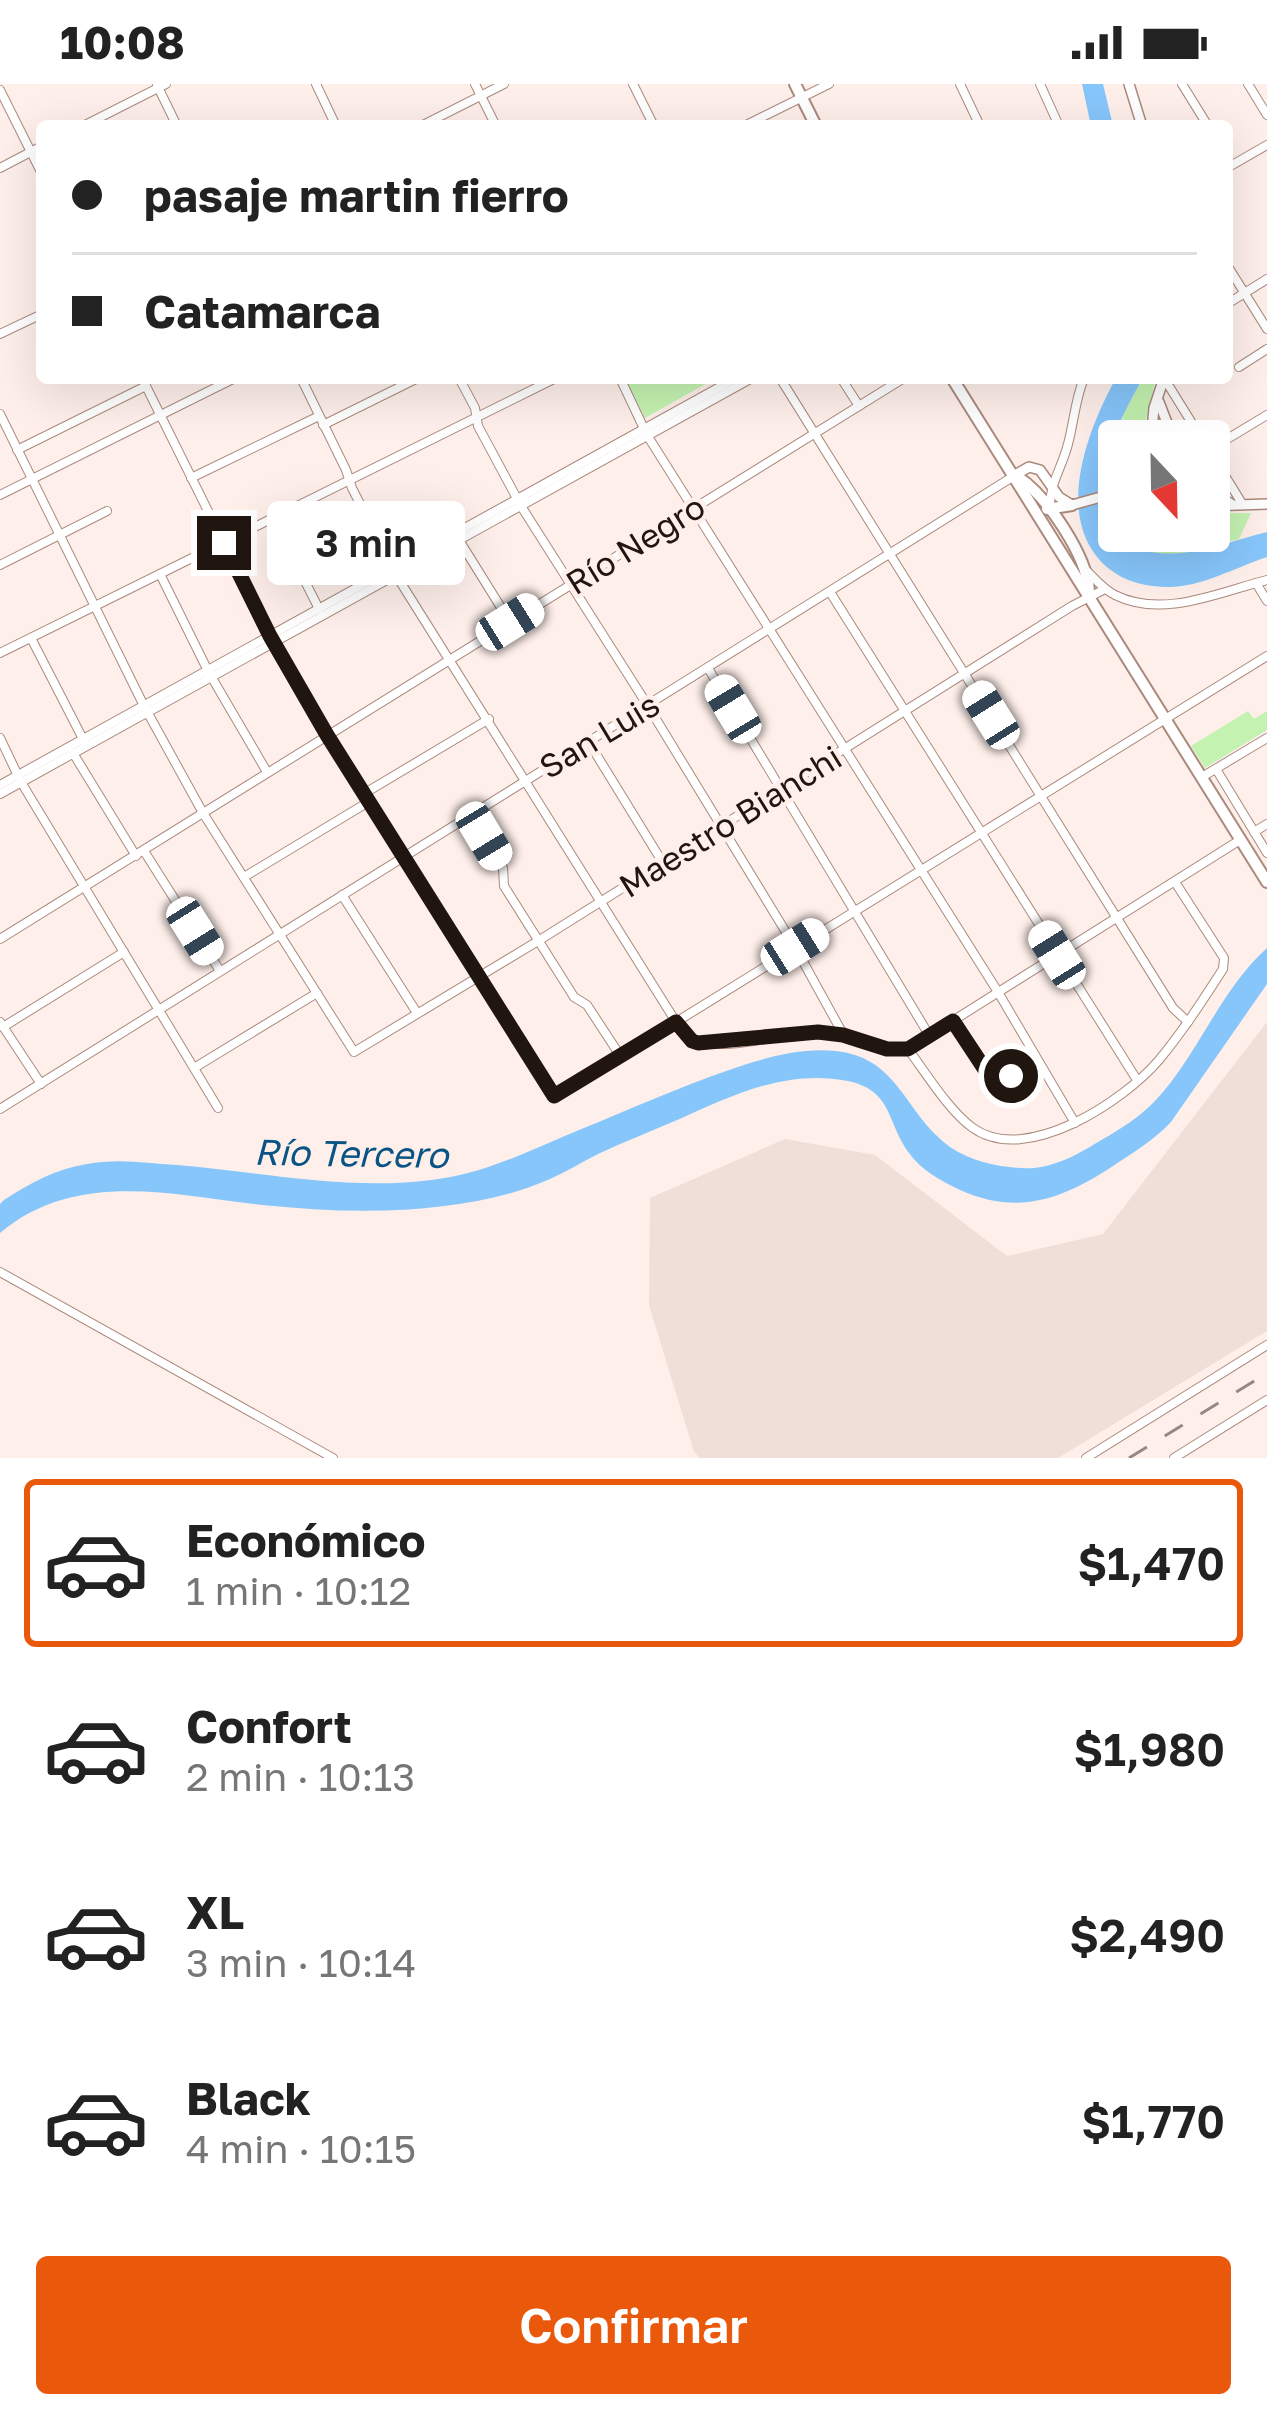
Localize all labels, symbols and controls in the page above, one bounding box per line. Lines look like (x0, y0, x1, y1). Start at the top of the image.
text: 10:08 (60, 15, 185, 69)
text: pasaje martin fierro (144, 168, 569, 222)
text: Catamarca (144, 284, 380, 338)
north arrow (1098, 420, 1230, 552)
map controls (1098, 420, 1230, 552)
street label: Río Negro (558, 486, 712, 602)
callout: 3 min (266, 501, 464, 585)
route end (197, 516, 251, 570)
text: 3 min (315, 519, 417, 566)
car (470, 588, 550, 656)
car (699, 669, 767, 749)
car (957, 675, 1025, 755)
street label: San Luis (532, 684, 666, 786)
street label: Maestro Bianchi (612, 737, 848, 905)
car (450, 796, 518, 876)
car (161, 891, 229, 971)
car (755, 913, 835, 981)
car (1023, 915, 1091, 995)
route start (984, 1049, 1038, 1103)
water label: Río Tercero (254, 1130, 451, 1176)
icon: car (42, 1509, 150, 1617)
text: Económico (186, 1513, 426, 1567)
text: $1,470 (1077, 1536, 1225, 1590)
text: 1 min · 10:12 (186, 1567, 411, 1614)
icon: car (42, 1695, 150, 1803)
text: Confort (186, 1699, 352, 1753)
text: $1,980 (1074, 1722, 1225, 1776)
text: 2 min · 10:13 (186, 1753, 415, 1800)
icon: car (42, 1881, 150, 1989)
text: XL (186, 1885, 244, 1939)
text: $2,490 (1069, 1908, 1225, 1962)
text: 3 min · 10:14 (186, 1939, 416, 1986)
icon: car (42, 2067, 150, 2175)
text: Black (186, 2071, 311, 2125)
text: $1,770 (1081, 2094, 1225, 2148)
text: 4 min · 10:15 (186, 2125, 416, 2172)
button: Confirmar (36, 2256, 1231, 2394)

